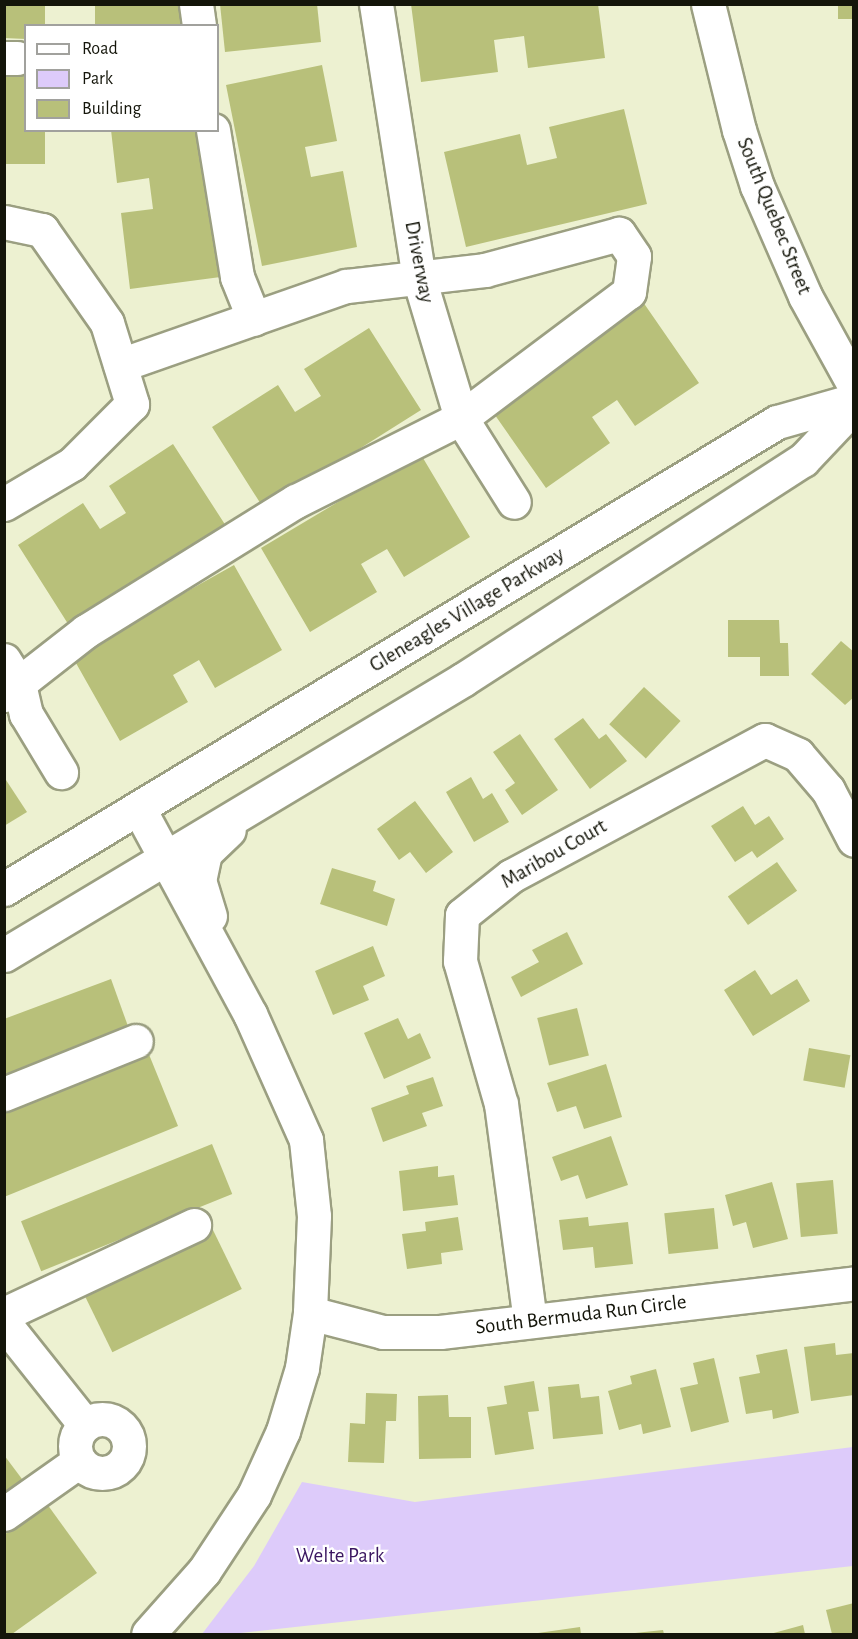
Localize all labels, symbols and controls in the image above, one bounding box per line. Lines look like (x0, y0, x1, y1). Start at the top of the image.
legend (24, 24, 219, 132)
text: Road (82, 40, 118, 58)
text: Park (82, 70, 113, 88)
text: Building (82, 100, 141, 118)
street label: South Quebec Street (731, 134, 817, 298)
street label: Driverway (399, 219, 439, 305)
street label: Gleneagles Village Parkway (365, 542, 569, 678)
street label: Maribou Court (497, 814, 611, 894)
street label: South Bermuda Run Circle (474, 1290, 688, 1340)
park label: Welte Park (296, 1543, 384, 1569)

